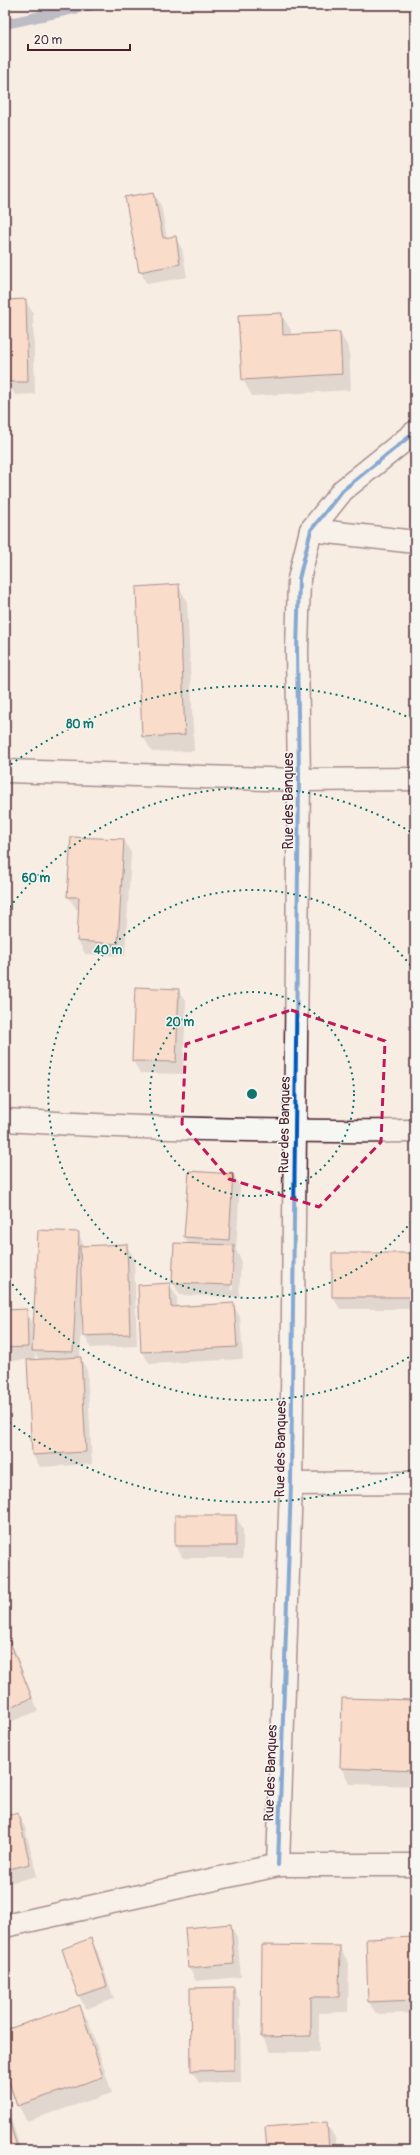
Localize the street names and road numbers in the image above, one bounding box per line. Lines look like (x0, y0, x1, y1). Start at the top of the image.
street label: Rue des Banques (280, 752, 297, 849)
street label: Rue des Banques (275, 1076, 294, 1174)
street label: Rue des Banques (271, 1400, 290, 1498)
street label: Rue des Banques (260, 1724, 281, 1822)

